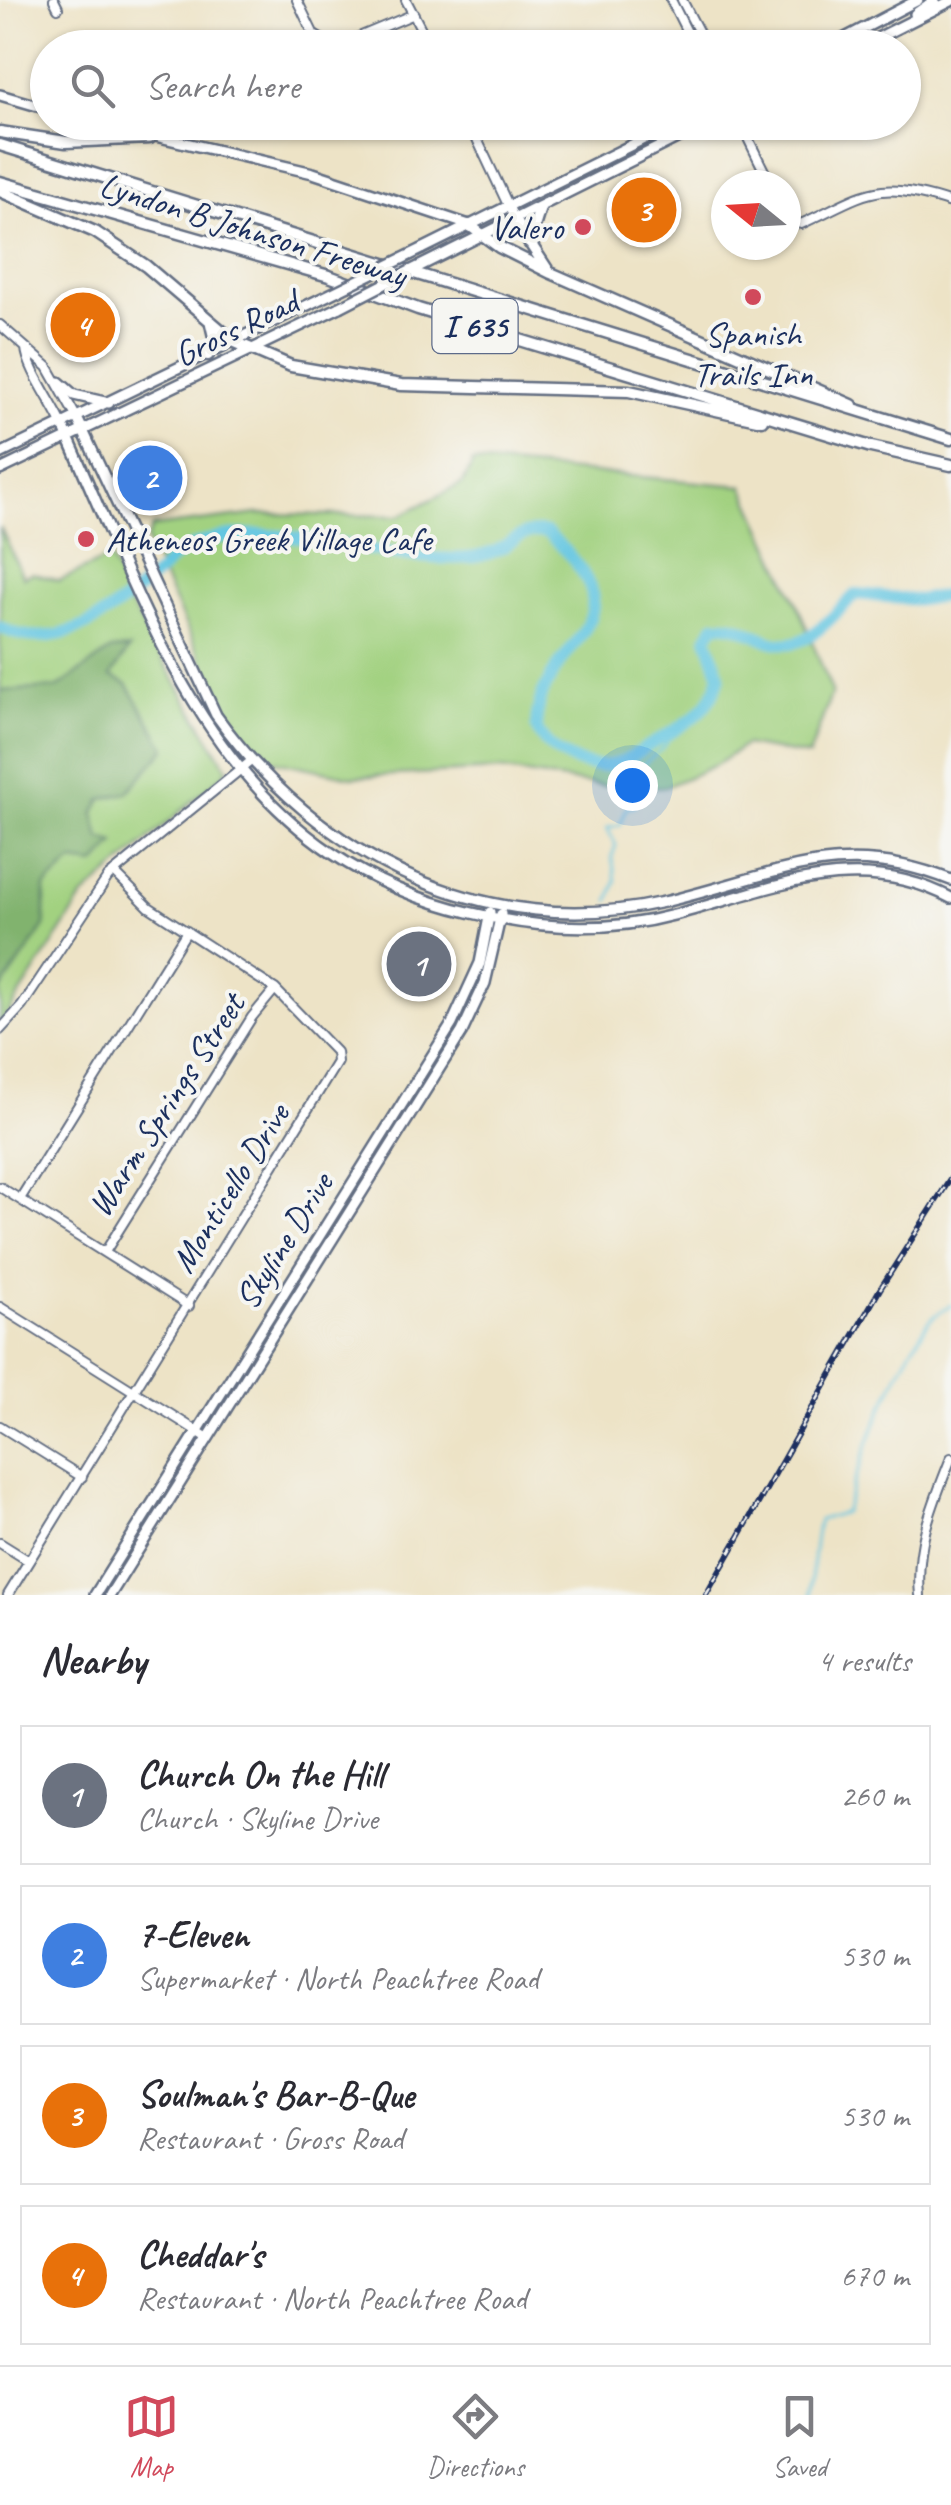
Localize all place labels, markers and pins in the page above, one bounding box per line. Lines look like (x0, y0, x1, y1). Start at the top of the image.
pin: 3 (612, 172, 676, 248)
place label: Valero (490, 205, 565, 250)
marker: Valero (572, 216, 594, 238)
marker: Spanish Trails Inn (742, 286, 764, 308)
pin: 4 (51, 288, 116, 362)
place label: Spanish Trails Inn (694, 312, 813, 397)
pin: 2 (118, 440, 182, 516)
place label: Atheneos Greek Village Cafe (106, 517, 434, 562)
marker: Atheneos Greek Village Cafe (75, 528, 97, 550)
pin: 1 (386, 926, 452, 1002)

